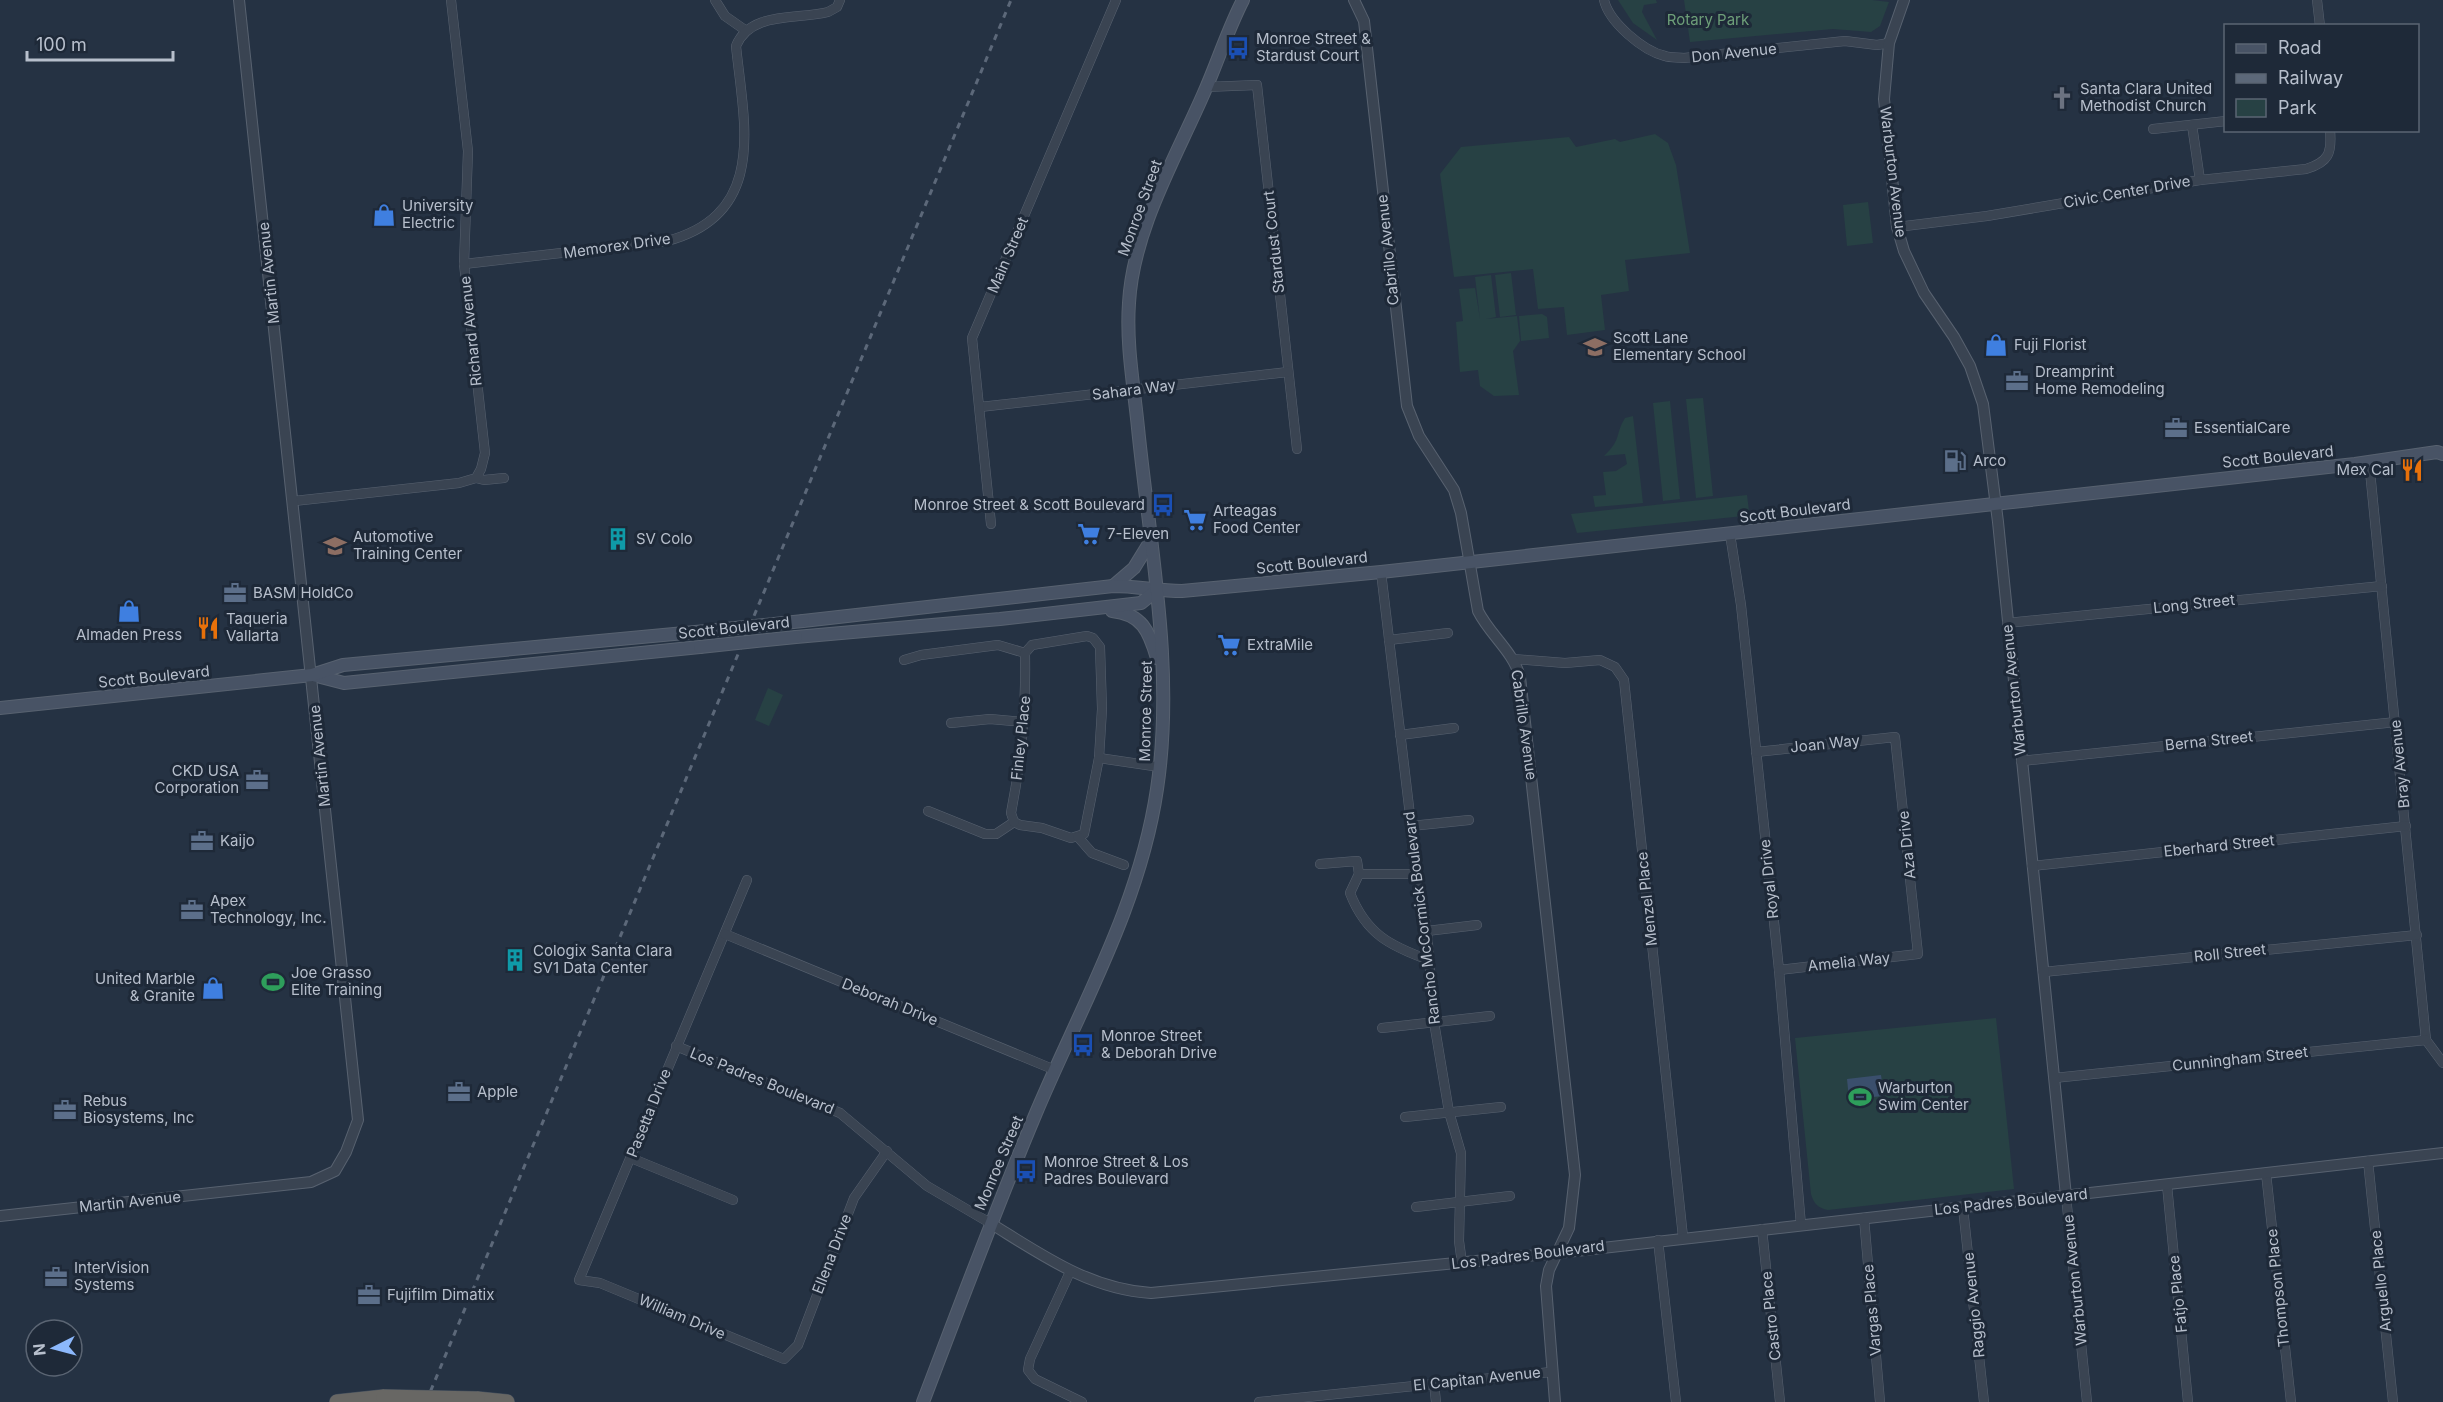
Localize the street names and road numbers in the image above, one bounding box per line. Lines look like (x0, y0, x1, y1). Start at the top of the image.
street label: Don Avenue (1690, 39, 1778, 66)
street label: Warburton Avenue (1876, 105, 1911, 239)
street label: Monroe Street (1113, 157, 1166, 259)
street label: Civic Center Drive (2062, 171, 2192, 212)
street label: Stardust Court (1259, 190, 1288, 294)
street label: Cabrillo Avenue (1372, 194, 1403, 306)
street label: Main Street (983, 214, 1032, 296)
street label: Martin Avenue (254, 221, 283, 325)
street label: Memorex Drive (562, 229, 672, 262)
street label: Richard Avenue (455, 275, 486, 387)
street label: Sahara Way (1091, 375, 1177, 404)
street label: Scott Boulevard (2221, 441, 2335, 472)
street label: Scott Boulevard (1738, 494, 1852, 527)
street label: Scott Boulevard (1255, 547, 1369, 578)
street label: Long Street (2152, 590, 2236, 617)
street label: Scott Boulevard (677, 612, 791, 643)
street label: Warburton Avenue (1997, 624, 2030, 757)
street label: Monroe Street (1135, 660, 1156, 762)
street label: Scott Boulevard (97, 661, 211, 692)
street label: Cabrillo Avenue (1507, 669, 1542, 781)
street label: Finley Place (1007, 695, 1034, 781)
street label: Martin Avenue (305, 704, 334, 808)
street label: Bray Avenue (2385, 719, 2414, 809)
street label: Berna Street (2164, 726, 2254, 755)
street label: Joan Way (1789, 730, 1861, 757)
street label: Aza Drive (1893, 810, 1920, 880)
street label: Rancho McCormick Boulevard (1399, 811, 1444, 1026)
street label: Eberhard Street (2163, 830, 2275, 861)
street label: Royal Drive (1755, 838, 1782, 920)
street label: Menzel Place (1632, 851, 1661, 947)
street label: Roll Street (2193, 939, 2267, 966)
street label: Amelia Way (1807, 948, 1892, 975)
street label: Deborah Drive (839, 974, 941, 1029)
street label: Cunningham Street (2171, 1042, 2309, 1075)
street label: Los Padres Boulevard (687, 1043, 837, 1118)
street label: Pasetta Drive (622, 1066, 675, 1160)
street label: Monroe Street (970, 1112, 1027, 1213)
street label: Los Padres Boulevard (1933, 1184, 2089, 1219)
street label: Martin Avenue (78, 1187, 182, 1216)
street label: Ellena Drive (808, 1211, 855, 1296)
street label: Warburton Avenue (2058, 1214, 2091, 1347)
street label: Thompson Place (2262, 1228, 2293, 1348)
street label: Arguello Place (2366, 1229, 2395, 1333)
street label: Los Padres Boulevard (1450, 1236, 1606, 1273)
street label: Raggio Avenue (1959, 1251, 1988, 1359)
street label: Fatjo Place (2164, 1254, 2191, 1334)
street label: Vargas Place (1858, 1263, 1885, 1357)
street label: Castro Place (1756, 1270, 1785, 1362)
street label: William Drive (636, 1290, 728, 1343)
street label: El Capitan Avenue (1412, 1362, 1542, 1395)

